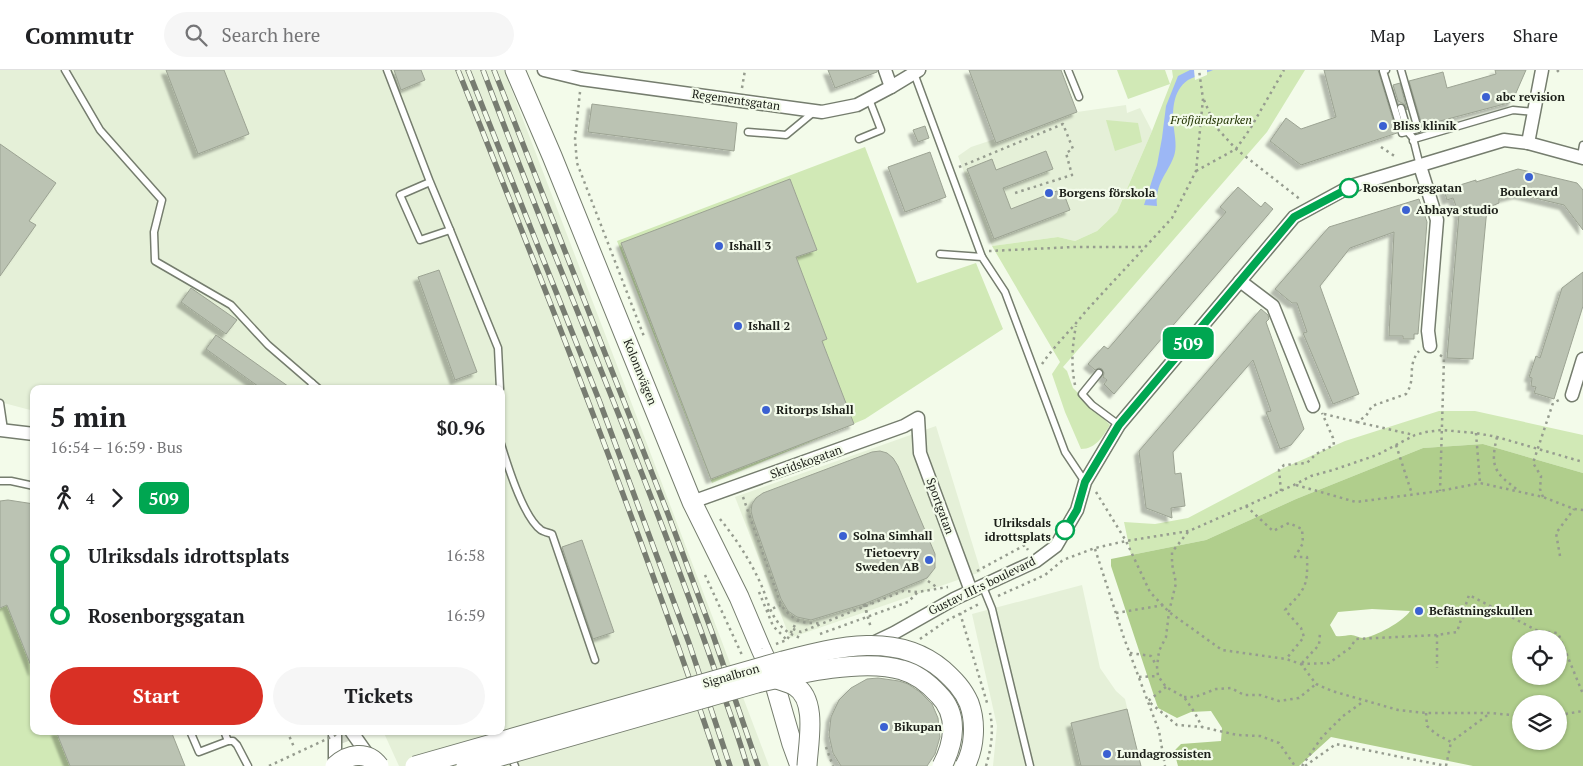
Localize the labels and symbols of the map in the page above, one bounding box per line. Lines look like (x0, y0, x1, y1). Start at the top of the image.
street label: Regementsgatan (691, 86, 781, 113)
place label: abc revision (1496, 89, 1565, 104)
marker: abc revision (1480, 91, 1492, 103)
park label: Fröfjärdsparken (1169, 112, 1252, 127)
place label: Bliss klinik (1393, 118, 1457, 133)
marker: Bliss klinik (1377, 120, 1389, 132)
marker: Boulevard (1523, 171, 1535, 183)
marker: Rosenborgsgatan (1339, 178, 1359, 198)
place label: Rosenborgsgatan (1363, 180, 1462, 195)
place label: Boulevard (1500, 184, 1559, 199)
place label: Borgens förskola (1059, 185, 1156, 200)
marker: Borgens förskola (1043, 187, 1055, 199)
place label: Abhaya studio (1416, 202, 1498, 217)
marker: Abhaya studio (1400, 204, 1412, 216)
place label: Ishall 3 (729, 238, 771, 253)
marker: Ishall 3 (713, 240, 725, 252)
place label: Ishall 2 (748, 318, 790, 333)
marker: Ishall 2 (732, 320, 744, 332)
line badge: 509 (1159, 327, 1217, 359)
street label: Kolonnvägen (620, 337, 661, 407)
place label: Ritorps Ishall (776, 402, 854, 417)
marker: Ritorps Ishall (760, 404, 772, 416)
street label: Skridskogatan (768, 442, 844, 481)
street label: Sportgatan (923, 476, 958, 536)
place label: Ulriksdals idrottsplats (985, 515, 1052, 544)
marker: Ulriksdals idrottsplats (1055, 520, 1075, 540)
place label: Solna Simhall (853, 528, 933, 543)
marker: Solna Simhall (837, 530, 849, 542)
place label: Tietoevry Sweden AB (856, 545, 920, 574)
street label: Gustav III:s boulevard (926, 553, 1038, 618)
marker: Tietoevry Sweden AB (923, 554, 935, 566)
place label: Befästningskullen (1429, 603, 1533, 618)
marker: Befästningskullen (1413, 605, 1425, 617)
street label: Signalbron (701, 660, 761, 691)
place label: Bikupan (894, 719, 942, 734)
marker: Bikupan (878, 721, 890, 733)
place label: Lundagrossisten (1117, 746, 1212, 761)
marker: Lundagrossisten (1101, 748, 1113, 760)

